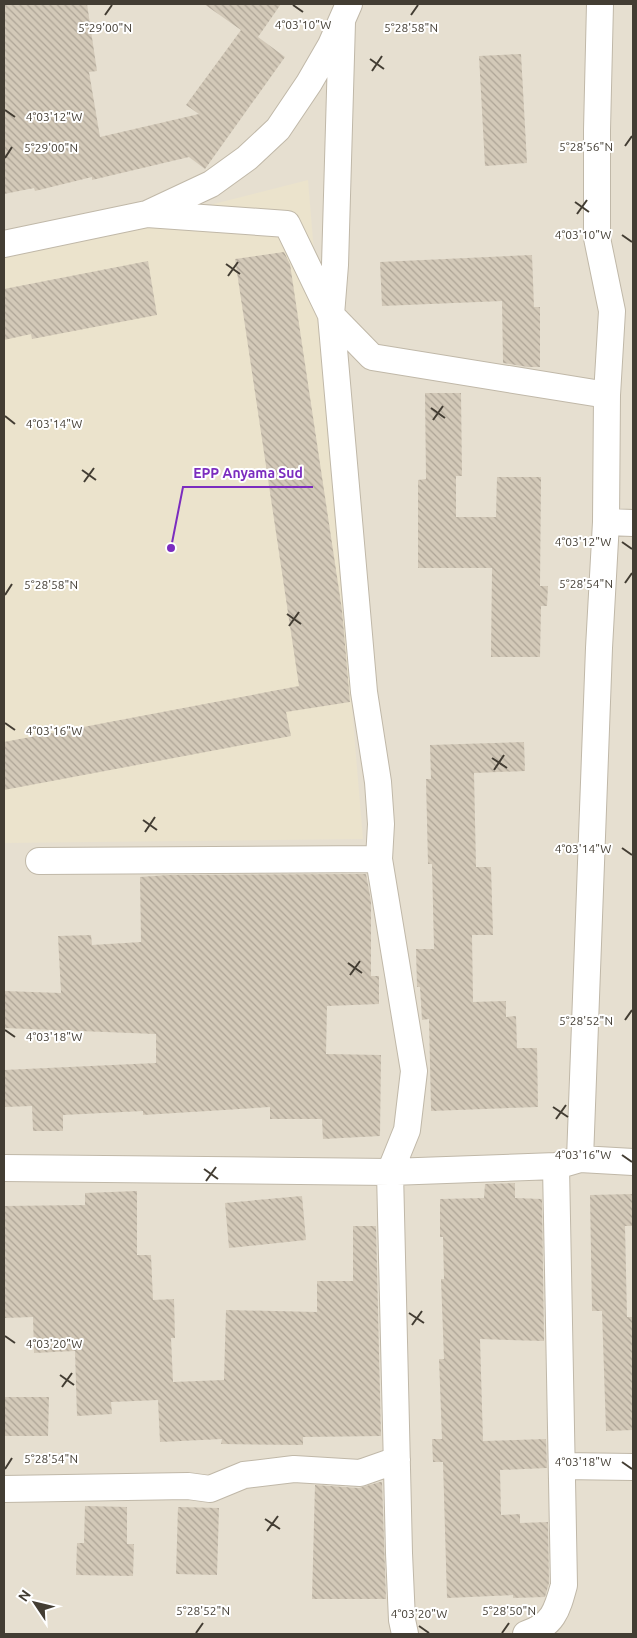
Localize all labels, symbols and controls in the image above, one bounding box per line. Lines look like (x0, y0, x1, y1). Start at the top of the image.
text: 4°03'10"W (275, 18, 331, 31)
text: 5°29'00"N (78, 21, 132, 34)
text: 5°28'58"N (384, 21, 438, 34)
text: 4°03'12"W (26, 110, 82, 123)
text: 5°28'56"N (559, 140, 613, 153)
text: 5°29'00"N (24, 141, 78, 154)
text: 4°03'10"W (555, 228, 611, 241)
text: 4°03'14"W (26, 417, 82, 430)
callout: EPP Anyama Sud (183, 458, 313, 487)
text: EPP Anyama Sud (193, 465, 303, 481)
text: 4°03'12"W (555, 535, 611, 548)
text: 5°28'54"N (559, 577, 613, 590)
text: 5°28'58"N (24, 578, 78, 591)
text: 4°03'16"W (26, 724, 82, 737)
text: 4°03'14"W (555, 842, 611, 855)
text: 5°28'52"N (559, 1014, 613, 1027)
text: 4°03'18"W (26, 1030, 82, 1043)
text: 4°03'16"W (555, 1148, 611, 1161)
text: 4°03'20"W (26, 1337, 82, 1350)
text: 5°28'54"N (24, 1452, 78, 1465)
text: 4°03'18"W (555, 1455, 611, 1468)
north arrow (10, 1578, 60, 1628)
text: N (15, 1587, 34, 1604)
text: 5°28'52"N (176, 1604, 230, 1617)
text: 5°28'50"N (482, 1604, 536, 1617)
text: 4°03'20"W (391, 1607, 447, 1620)

